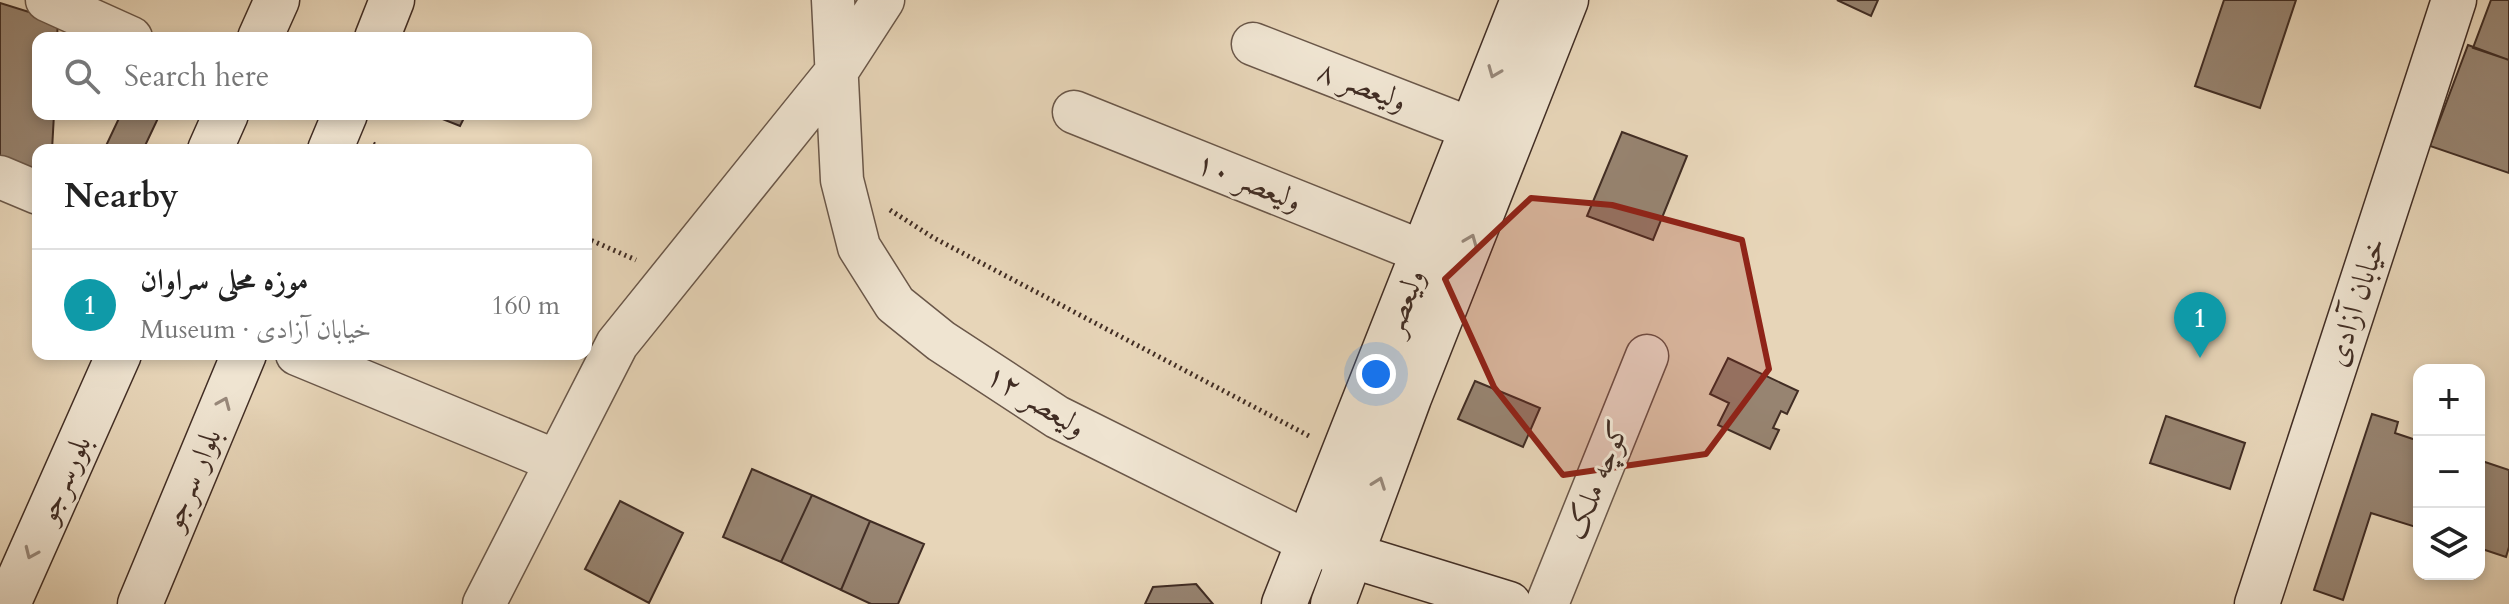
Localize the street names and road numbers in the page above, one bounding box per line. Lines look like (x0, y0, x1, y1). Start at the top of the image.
street label: ولیعصر ۸ (1311, 50, 1413, 122)
street label: ولیعصر ۱۰ (1190, 142, 1308, 222)
street label: خیابان آزادی (2316, 232, 2396, 372)
street label: ولیعصر (1372, 263, 1435, 344)
street label: ولیعصر ۱۲ (978, 354, 1094, 448)
street label: کوچه ملک (1555, 414, 1639, 546)
street label: بلوار سرجو (151, 422, 232, 539)
street label: بلورسرجو (25, 429, 101, 532)

